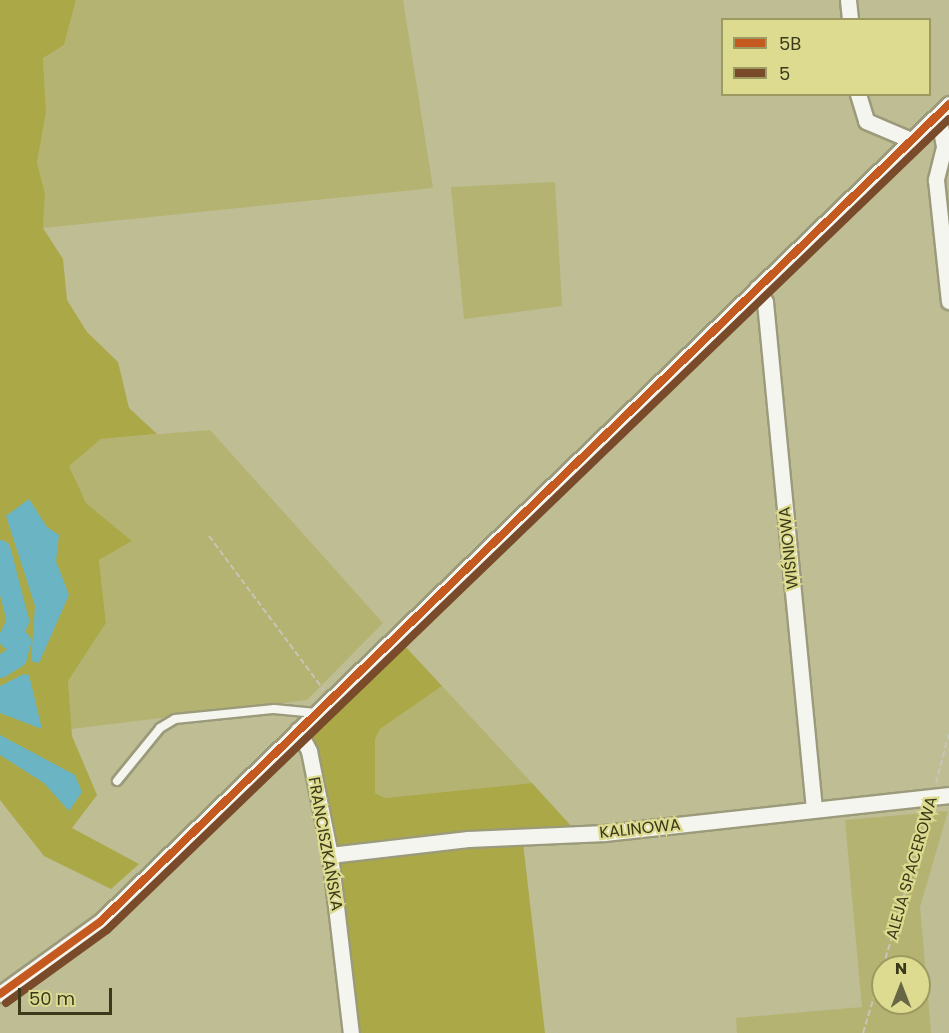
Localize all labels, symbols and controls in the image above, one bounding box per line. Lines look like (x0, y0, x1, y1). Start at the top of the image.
legend (721, 18, 931, 96)
text: 5B (779, 31, 801, 56)
text: 5 (779, 61, 790, 86)
street label: WIŚNIOWA (775, 506, 803, 590)
street label: FRANCISZKAŃSKA (304, 776, 346, 912)
street label: ALEJA SPACEROWA (882, 794, 942, 942)
street label: KALINOWA (598, 815, 682, 843)
north arrow (871, 955, 931, 1015)
text: N (895, 957, 907, 980)
scale bar (21, 976, 116, 1014)
text: 50 m (29, 986, 75, 1011)

